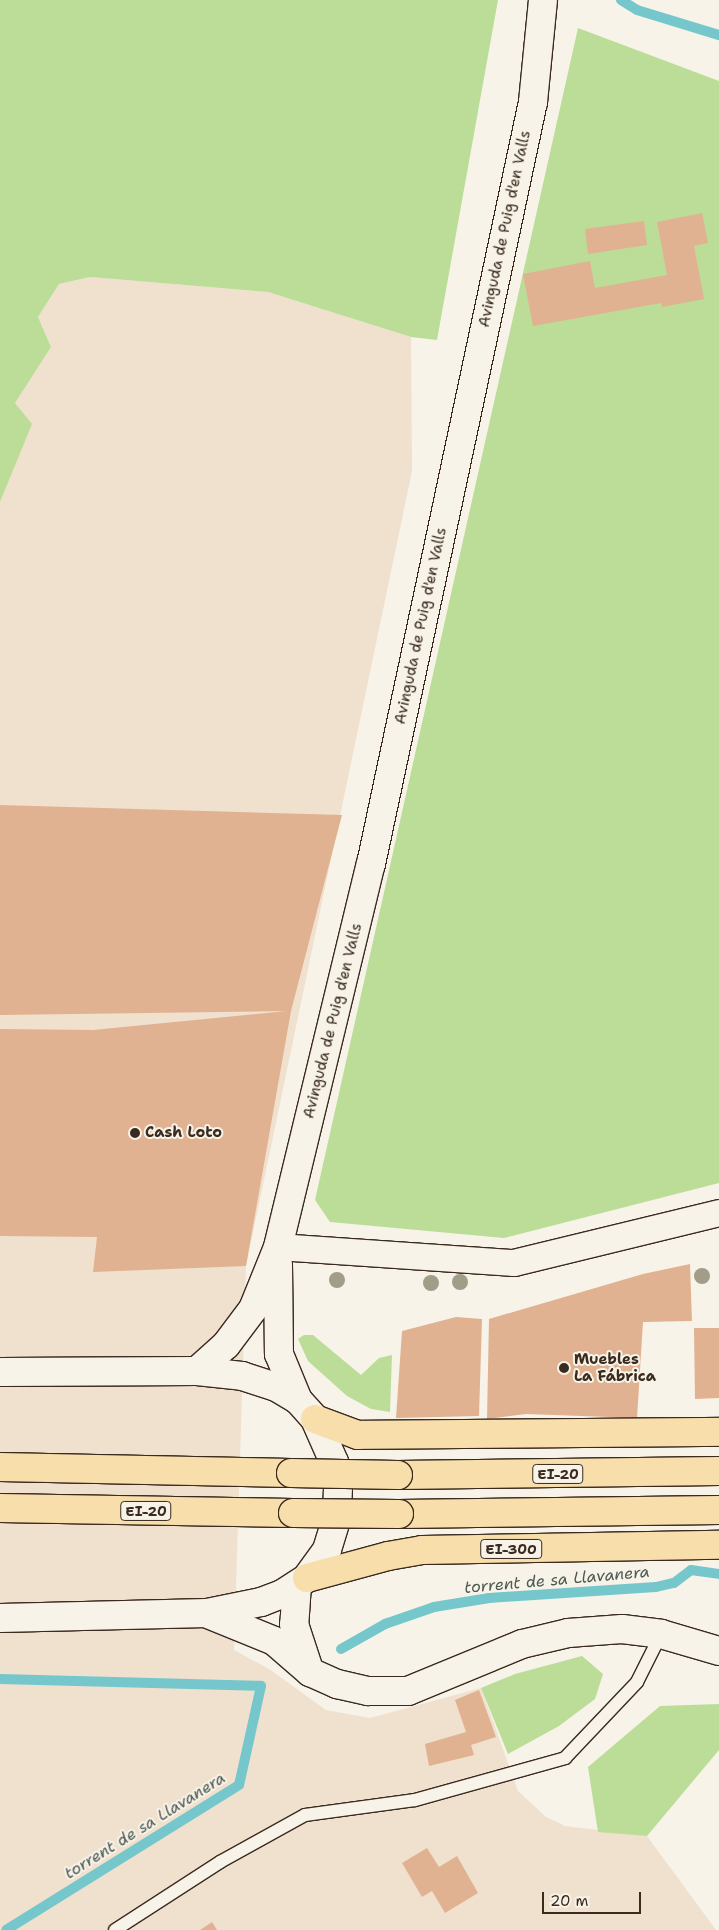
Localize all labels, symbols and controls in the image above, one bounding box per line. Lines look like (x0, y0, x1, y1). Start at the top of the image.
street label: Avinguda de Puig d'en Valls (475, 129, 535, 329)
street label: Avinguda de Puig d'en Valls (391, 526, 451, 726)
street label: Avinguda de Puig d'en Valls (300, 922, 366, 1120)
place label: Cash Loto (145, 1124, 222, 1142)
marker: Cash Loto (129, 1127, 141, 1139)
place label: Muebles La Fábrica (574, 1350, 656, 1385)
marker: Muebles La Fábrica (558, 1362, 570, 1374)
road number: EI-20 (532, 1462, 584, 1486)
road number: EI-20 (120, 1500, 172, 1522)
road number: EI-300 (480, 1538, 542, 1560)
water label: torrent de sa Llavanera (464, 1562, 650, 1598)
water label: torrent de sa Llavanera (61, 1769, 229, 1883)
scale bar (544, 1882, 643, 1914)
text: 20 m (550, 1891, 589, 1911)

